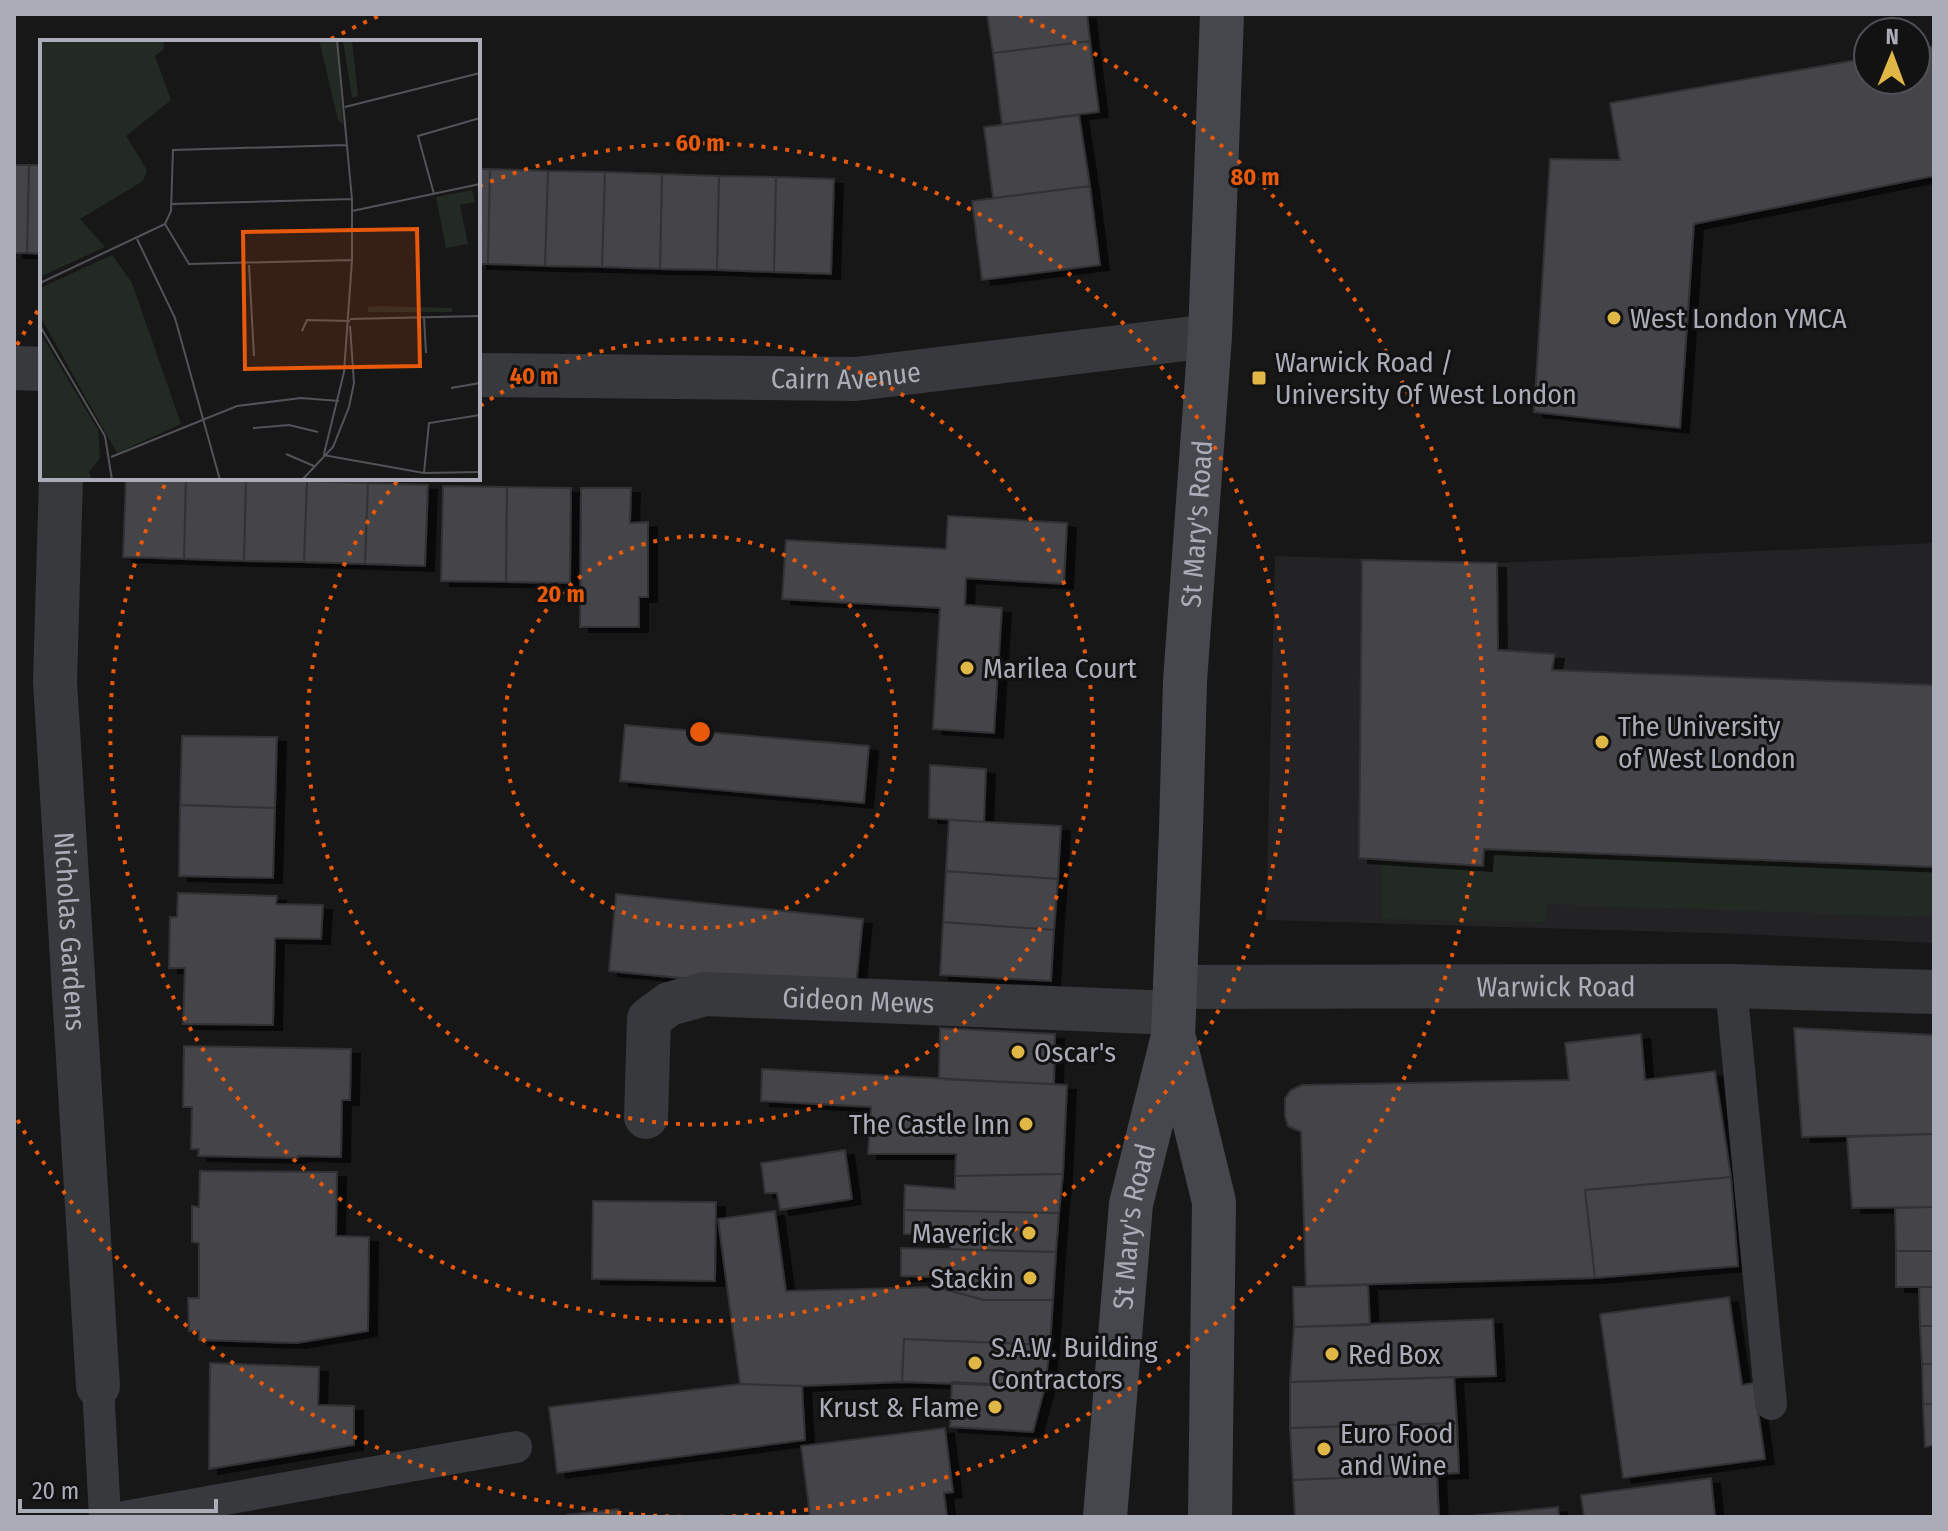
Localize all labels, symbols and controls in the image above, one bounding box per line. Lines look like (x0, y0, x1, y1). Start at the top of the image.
north arrow (1852, 16, 1932, 96)
text: N (1886, 23, 1899, 50)
inset map (40, 40, 480, 480)
text: 60 m (676, 129, 724, 157)
text: 80 m (1230, 163, 1280, 191)
place label: West London YMCA (1630, 302, 1847, 335)
marker: West London YMCA (1605, 309, 1623, 327)
place label: Warwick Road / University Of West London (1275, 346, 1577, 411)
street label: Cairn Avenue (771, 355, 923, 396)
text: 40 m (510, 362, 558, 390)
marker: Warwick Road / University Of West London (1250, 369, 1268, 387)
street label: St Mary's Road (1174, 439, 1219, 609)
text: 20 m (536, 580, 585, 608)
place label: Marilea Court (983, 652, 1137, 685)
marker: Marilea Court (958, 659, 976, 677)
place label: The University of West London (1618, 710, 1796, 775)
centre of rings (686, 718, 714, 746)
marker: The University of West London (1593, 733, 1611, 751)
street label: Nicholas Gardens (47, 831, 92, 1032)
street label: Warwick Road (1477, 970, 1635, 1003)
street label: Gideon Mews (782, 981, 935, 1020)
place label: Oscar's (1034, 1036, 1116, 1069)
marker: Oscar's (1009, 1043, 1027, 1061)
place label: The Castle Inn (849, 1108, 1010, 1141)
marker: The Castle Inn (1017, 1115, 1035, 1133)
street label: St Mary's Road (1106, 1140, 1162, 1311)
place label: Maverick (912, 1217, 1014, 1250)
marker: Maverick (1020, 1224, 1038, 1242)
place label: Stackin (931, 1262, 1014, 1295)
marker: Stackin (1021, 1269, 1039, 1287)
place label: S.A.W. Building Contractors (991, 1331, 1159, 1396)
place label: Red Box (1348, 1338, 1441, 1371)
marker: Red Box (1323, 1345, 1341, 1363)
marker: S.A.W. Building Contractors (966, 1354, 984, 1372)
place label: Krust & Flame (819, 1391, 979, 1424)
marker: Krust & Flame (986, 1398, 1004, 1416)
place label: Euro Food and Wine (1340, 1417, 1453, 1482)
marker: Euro Food and Wine (1315, 1440, 1333, 1458)
scale bar (20, 1463, 216, 1513)
text: 20 m (32, 1477, 79, 1505)

